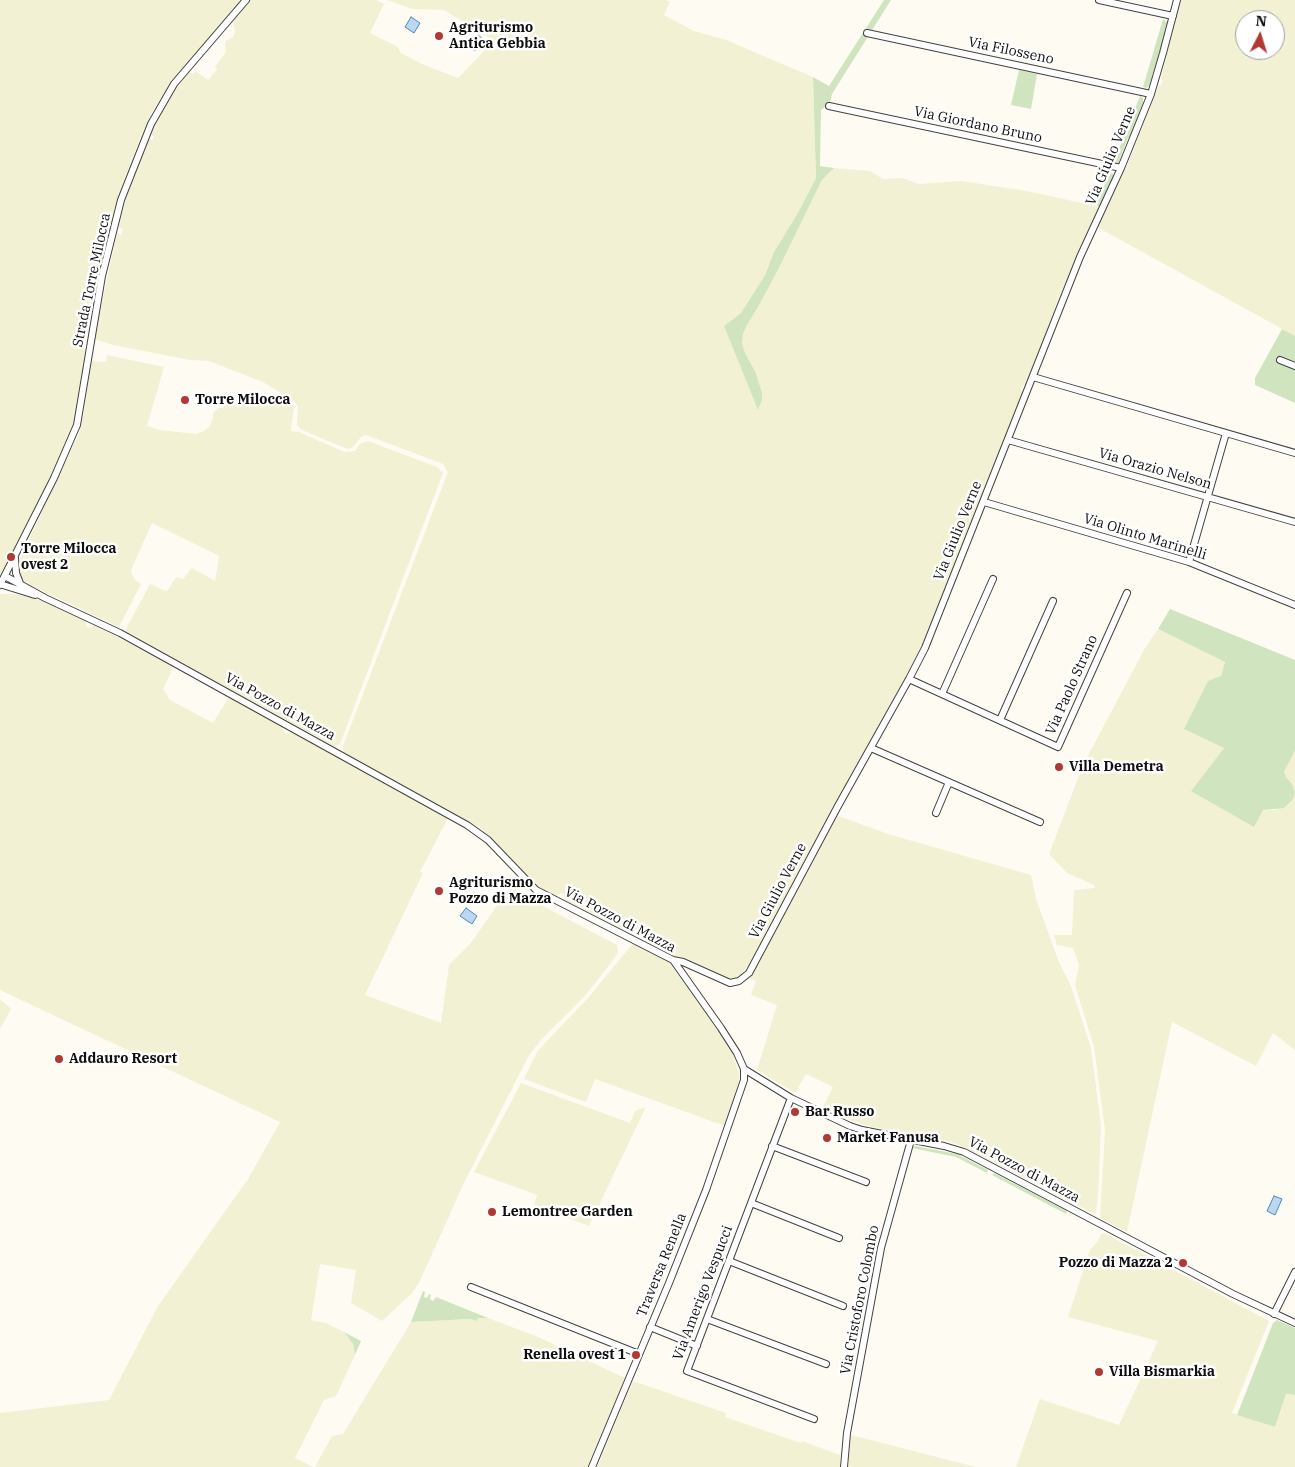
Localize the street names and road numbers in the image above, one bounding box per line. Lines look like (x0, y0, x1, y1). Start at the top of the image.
street label: Via Filosseno (967, 34, 1055, 68)
street label: Via Giordano Bruno (912, 103, 1044, 147)
street label: Via Giulio Verne (1083, 104, 1139, 208)
street label: Strada Torre Milocca (70, 211, 114, 349)
street label: Via Orazio Nelson (1096, 445, 1214, 493)
street label: Via Giulio Verne (930, 479, 986, 583)
street label: Via Olinto Marinelli (1081, 510, 1209, 564)
street label: Via Paolo Strano (1042, 632, 1102, 738)
street label: Via Pozzo di Mazza (222, 670, 338, 744)
street label: Via Giulio Verne (746, 840, 810, 942)
street label: Via Pozzo di Mazza (561, 884, 679, 956)
street label: Via Pozzo di Mazza (965, 1134, 1083, 1206)
street label: Traversa Renella (634, 1211, 690, 1319)
street label: Via Amerigo Vespucci (670, 1223, 736, 1363)
street label: Via Cristoforo Colombo (837, 1224, 883, 1376)

